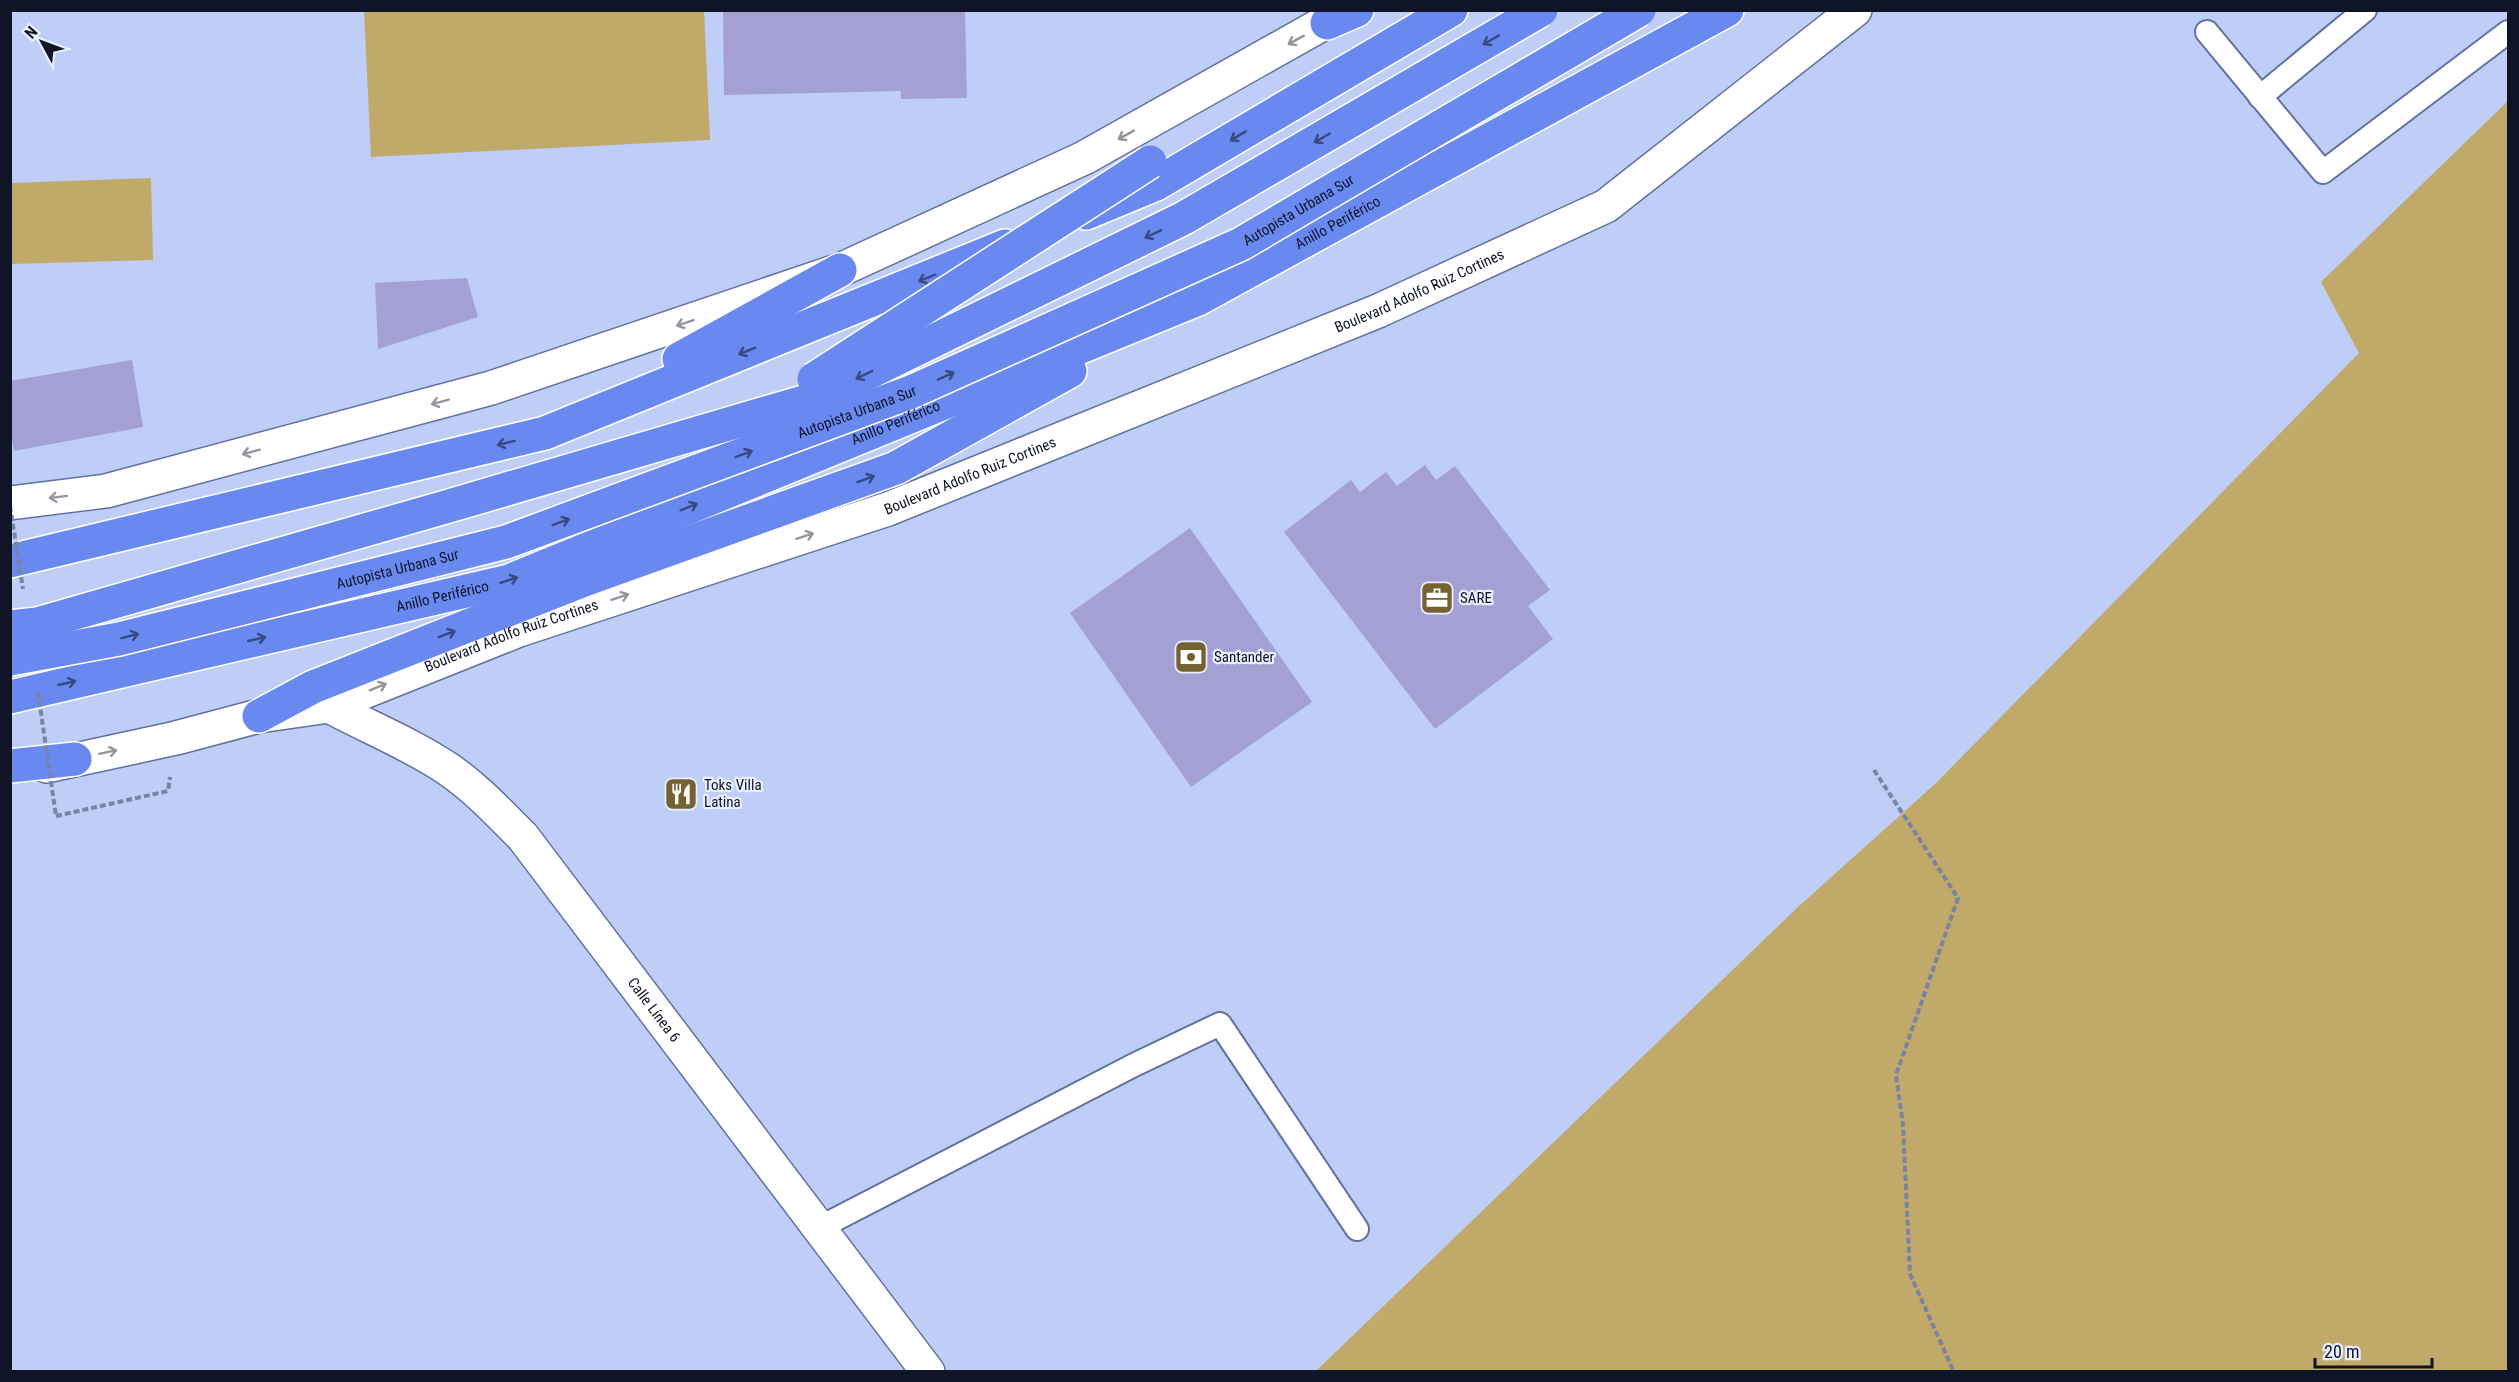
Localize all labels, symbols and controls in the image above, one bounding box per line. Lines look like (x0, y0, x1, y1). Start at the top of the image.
north arrow (12, 12, 72, 72)
text: N (21, 23, 41, 42)
one-way arrow (1288, 34, 1305, 46)
one-way arrow (1483, 34, 1500, 46)
one-way arrow (1118, 129, 1135, 141)
one-way arrow (1230, 131, 1247, 143)
one-way arrow (1314, 132, 1331, 144)
street label: Autopista Urbana Sur (1240, 170, 1358, 250)
street label: Anillo Periférico (1292, 192, 1384, 253)
one-way arrow (1144, 229, 1162, 240)
street label: Boulevard Adolfo Ruiz Cortines (1332, 245, 1507, 337)
one-way arrow (919, 273, 937, 284)
one-way arrow (676, 318, 695, 329)
one-way arrow (738, 346, 756, 357)
one-way arrow (856, 369, 874, 381)
one-way arrow (936, 370, 954, 381)
street label: Autopista Urbana Sur (795, 382, 920, 442)
one-way arrow (431, 397, 450, 408)
street label: Anillo Periférico (848, 397, 943, 449)
street label: Boulevard Adolfo Ruiz Cortines (881, 433, 1059, 519)
one-way arrow (497, 437, 516, 449)
one-way arrow (242, 447, 261, 459)
one-way arrow (734, 447, 753, 458)
one-way arrow (856, 472, 875, 483)
one-way arrow (49, 492, 69, 503)
one-way arrow (680, 501, 698, 512)
one-way arrow (552, 515, 570, 526)
one-way arrow (795, 530, 814, 541)
street label: Autopista Urbana Sur (334, 545, 461, 593)
one-way arrow (499, 574, 518, 585)
street label: Anillo Periférico (394, 577, 491, 616)
office icon: SARE (1419, 580, 1455, 616)
place label: SARE (1460, 589, 1492, 607)
one-way arrow (610, 590, 629, 601)
street label: Boulevard Adolfo Ruiz Cortines (422, 596, 601, 676)
one-way arrow (438, 628, 456, 639)
one-way arrow (120, 630, 139, 642)
one-way arrow (248, 633, 267, 645)
bank icon: Santander (1173, 639, 1209, 675)
place label: Santander (1214, 648, 1275, 666)
one-way arrow (58, 677, 77, 689)
one-way arrow (369, 681, 387, 692)
one-way arrow (98, 746, 117, 757)
restaurant icon: Toks Villa Latina (663, 776, 699, 812)
place label: Toks Villa Latina (704, 776, 762, 811)
street label: Calle Línea 6 (624, 974, 684, 1046)
scale bar (2315, 1331, 2432, 1369)
text: 20 m (2324, 1341, 2359, 1362)

